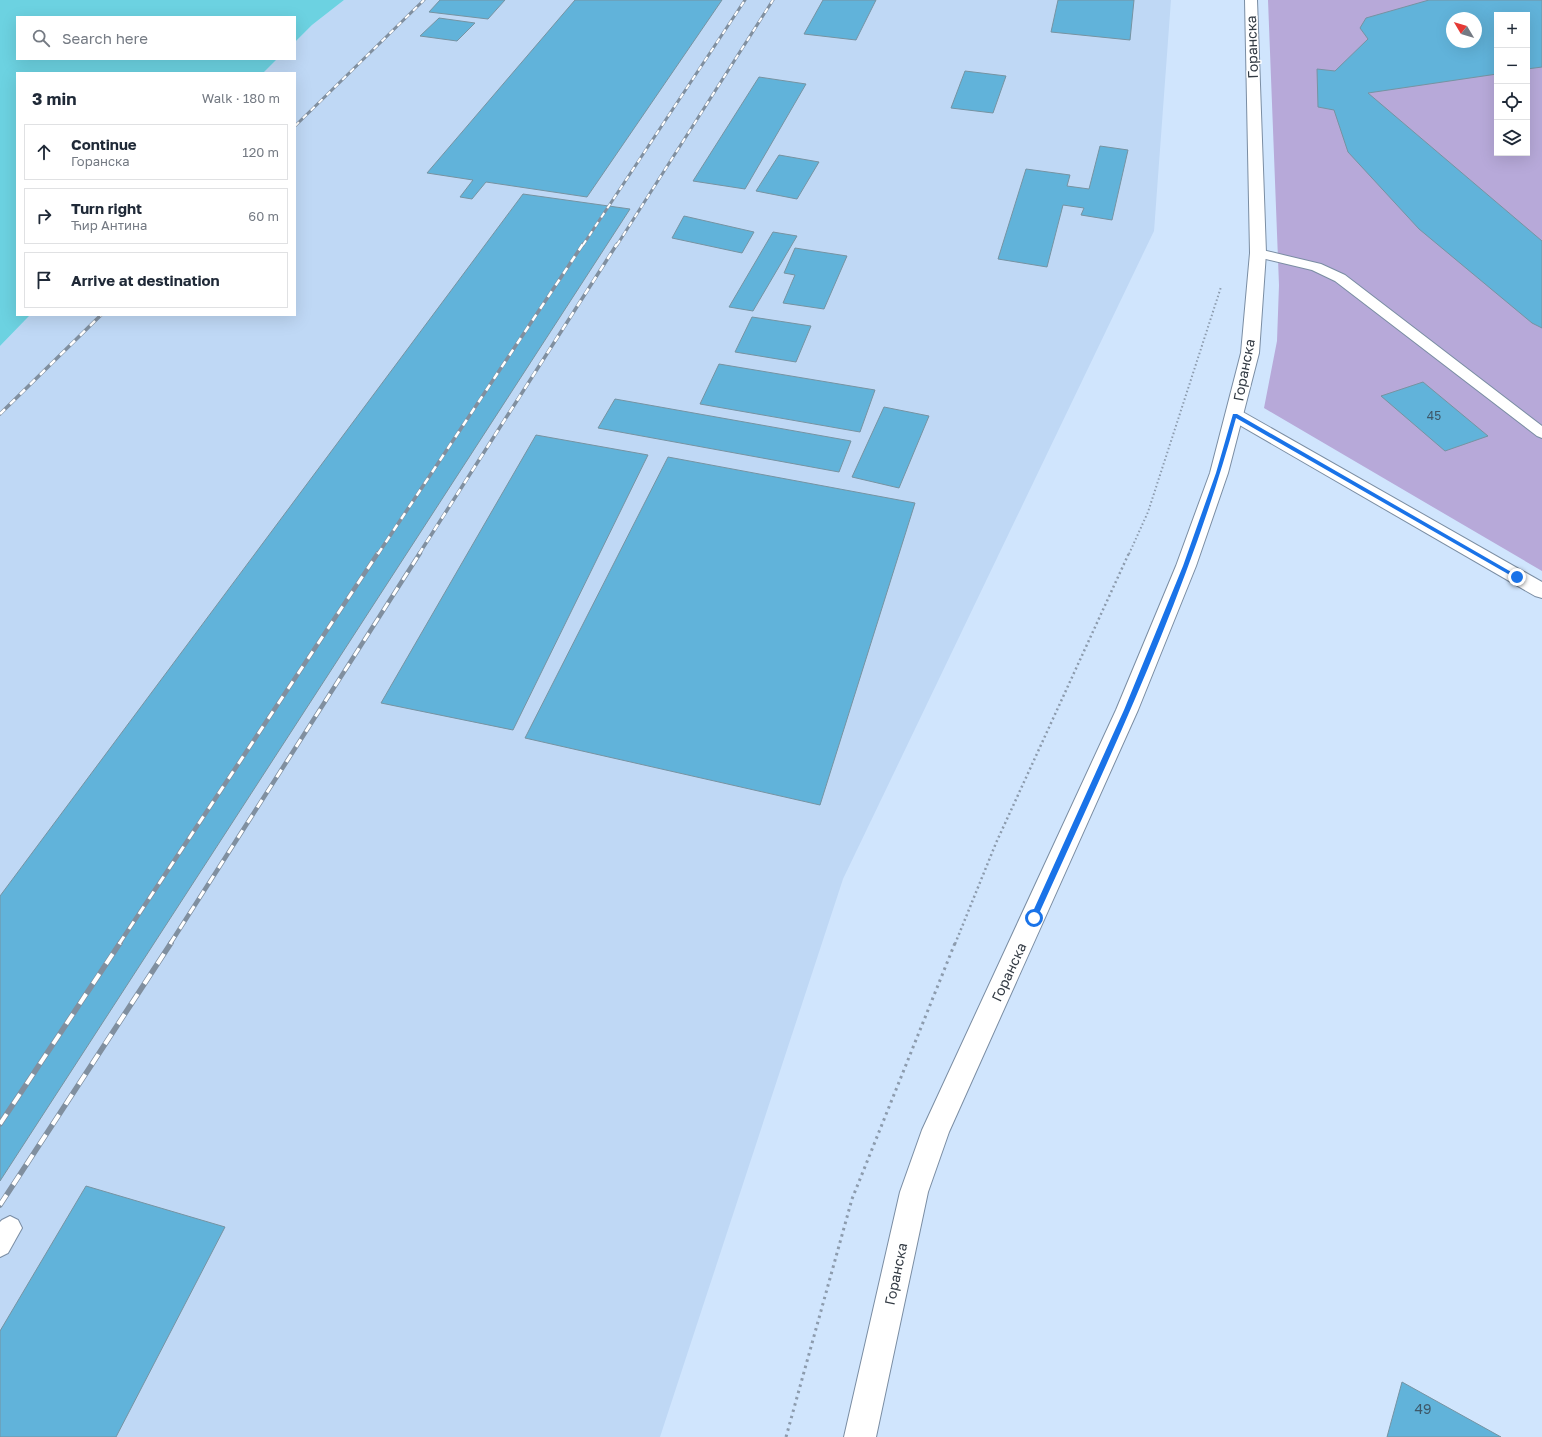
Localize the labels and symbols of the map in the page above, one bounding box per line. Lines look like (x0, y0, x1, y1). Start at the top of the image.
north arrow (1446, 12, 1482, 48)
street label: Горанска (1242, 15, 1261, 79)
street label: Горанска (1229, 337, 1258, 403)
house number: 45 (1427, 408, 1441, 423)
route end (1508, 568, 1526, 586)
route start (1025, 909, 1043, 927)
street label: Горанска (987, 940, 1030, 1004)
street label: Горанска (881, 1241, 910, 1307)
house number: 49 (1414, 1400, 1432, 1417)

